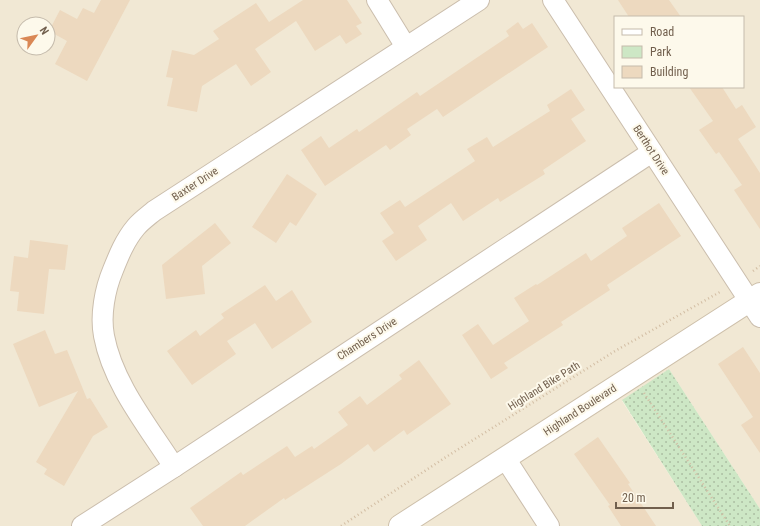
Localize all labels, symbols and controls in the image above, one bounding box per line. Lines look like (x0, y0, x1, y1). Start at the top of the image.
north arrow (16, 16, 56, 56)
legend (614, 16, 744, 88)
text: N (37, 24, 51, 37)
text: Road (650, 25, 674, 39)
text: Park (650, 45, 672, 59)
text: Building (650, 65, 688, 79)
street label: Berthot Drive (630, 123, 672, 177)
street label: Baxter Drive (170, 164, 220, 204)
street label: Chambers Drive (335, 315, 399, 363)
street label: Highland Bike Path (506, 359, 582, 413)
street label: Highland Boulevard (541, 382, 619, 438)
scale bar (616, 484, 673, 510)
text: 20 m (622, 491, 646, 505)

